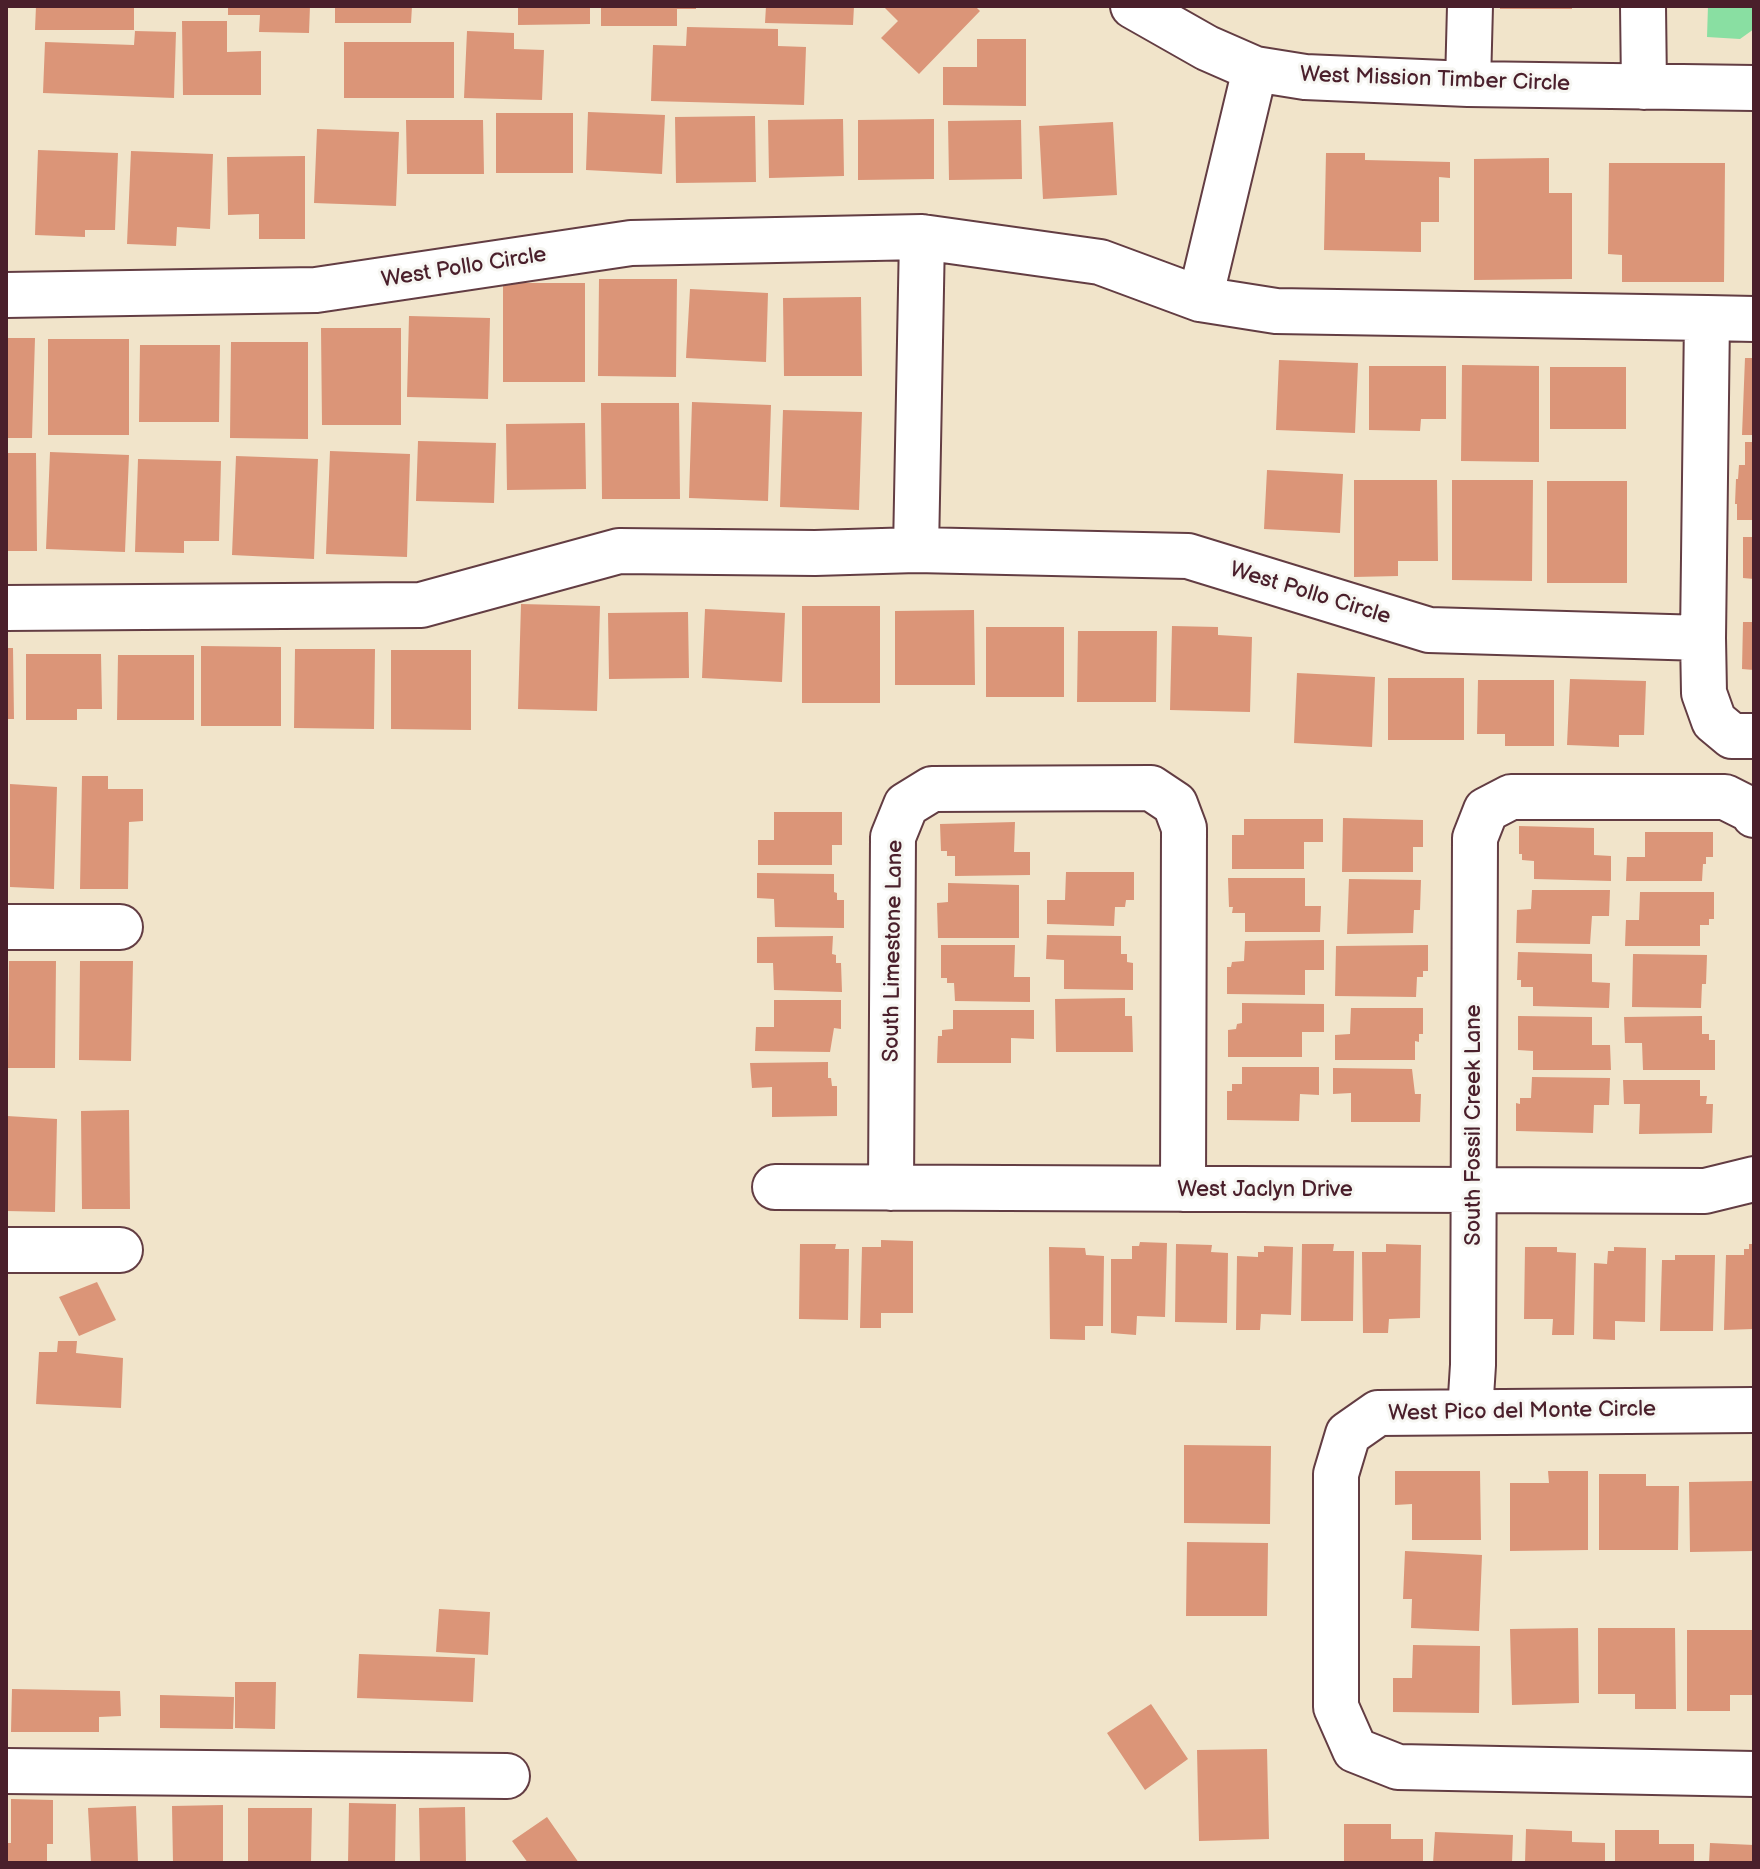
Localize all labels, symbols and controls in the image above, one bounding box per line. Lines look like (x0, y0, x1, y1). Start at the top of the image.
street label: West Mission Timber Circle (1299, 62, 1571, 98)
street label: West Pollo Circle (380, 242, 548, 294)
street label: West Pollo Circle (1226, 557, 1394, 631)
street label: South Limestone Lane (879, 840, 909, 1062)
street label: South Fossil Creek Lane (1461, 1004, 1487, 1246)
street label: West Jaclyn Drive (1177, 1177, 1353, 1203)
street label: West Pico del Monte Circle (1388, 1396, 1656, 1428)

